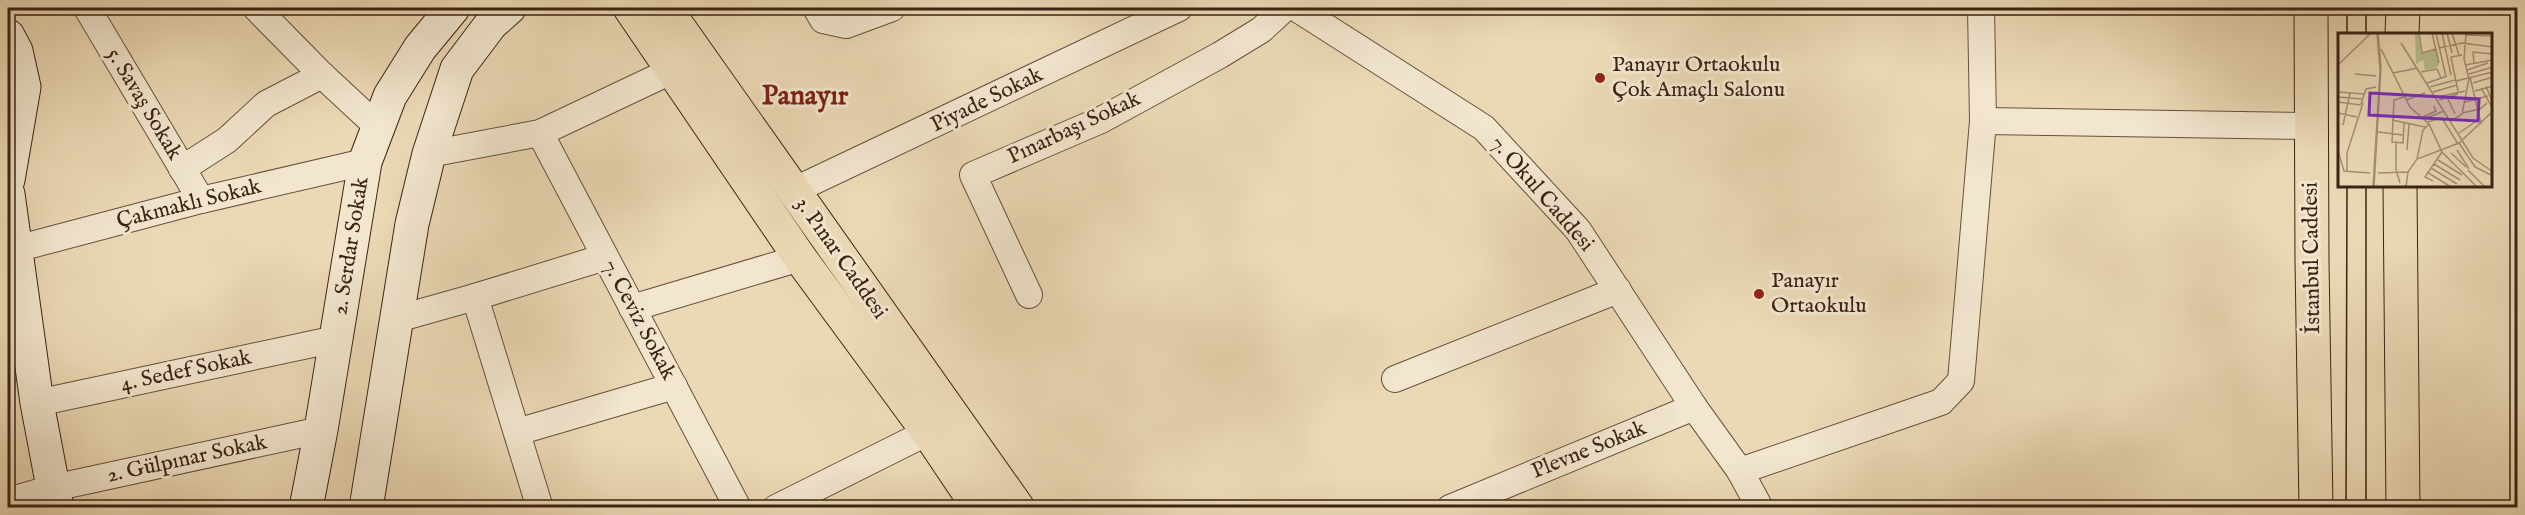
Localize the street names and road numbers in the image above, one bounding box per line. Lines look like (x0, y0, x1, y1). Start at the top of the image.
street label: 5. Savaş Sokak (100, 43, 189, 165)
street label: Piyade Sokak (926, 61, 1048, 139)
street label: Pınarbaşı Sokak (1003, 85, 1145, 171)
street label: 7. Okul Caddesi (1484, 130, 1600, 258)
street label: Çakmaklı Sokak (114, 172, 264, 235)
street label: 2. Serdar Sokak (326, 175, 376, 317)
street label: İstanbul Caddesi (2297, 182, 2327, 334)
street label: 3. Pınar Caddesi (789, 191, 893, 325)
street label: 7. Ceviz Sokak (596, 255, 683, 385)
street label: 4. Sedef Sokak (118, 343, 254, 399)
street label: Plevne Sokak (1528, 414, 1651, 486)
street label: 2. Gülpınar Sokak (104, 428, 270, 490)

